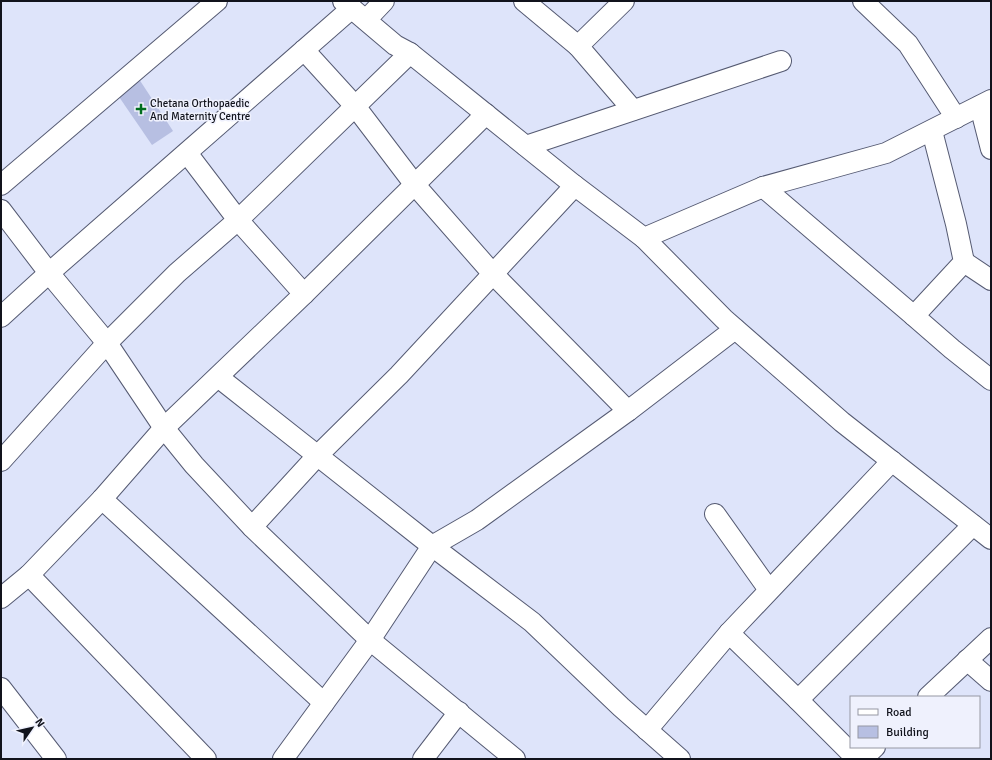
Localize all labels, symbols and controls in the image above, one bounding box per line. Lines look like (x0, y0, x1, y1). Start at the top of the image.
place label: Chetana Orthopaedic And Maternity Centre (150, 97, 250, 123)
marker: Chetana Orthopaedic And Maternity Centre (135, 103, 147, 115)
legend (850, 696, 980, 748)
text: Road (886, 705, 912, 720)
north arrow (12, 708, 52, 748)
text: N (32, 716, 47, 729)
text: Building (886, 725, 929, 740)

